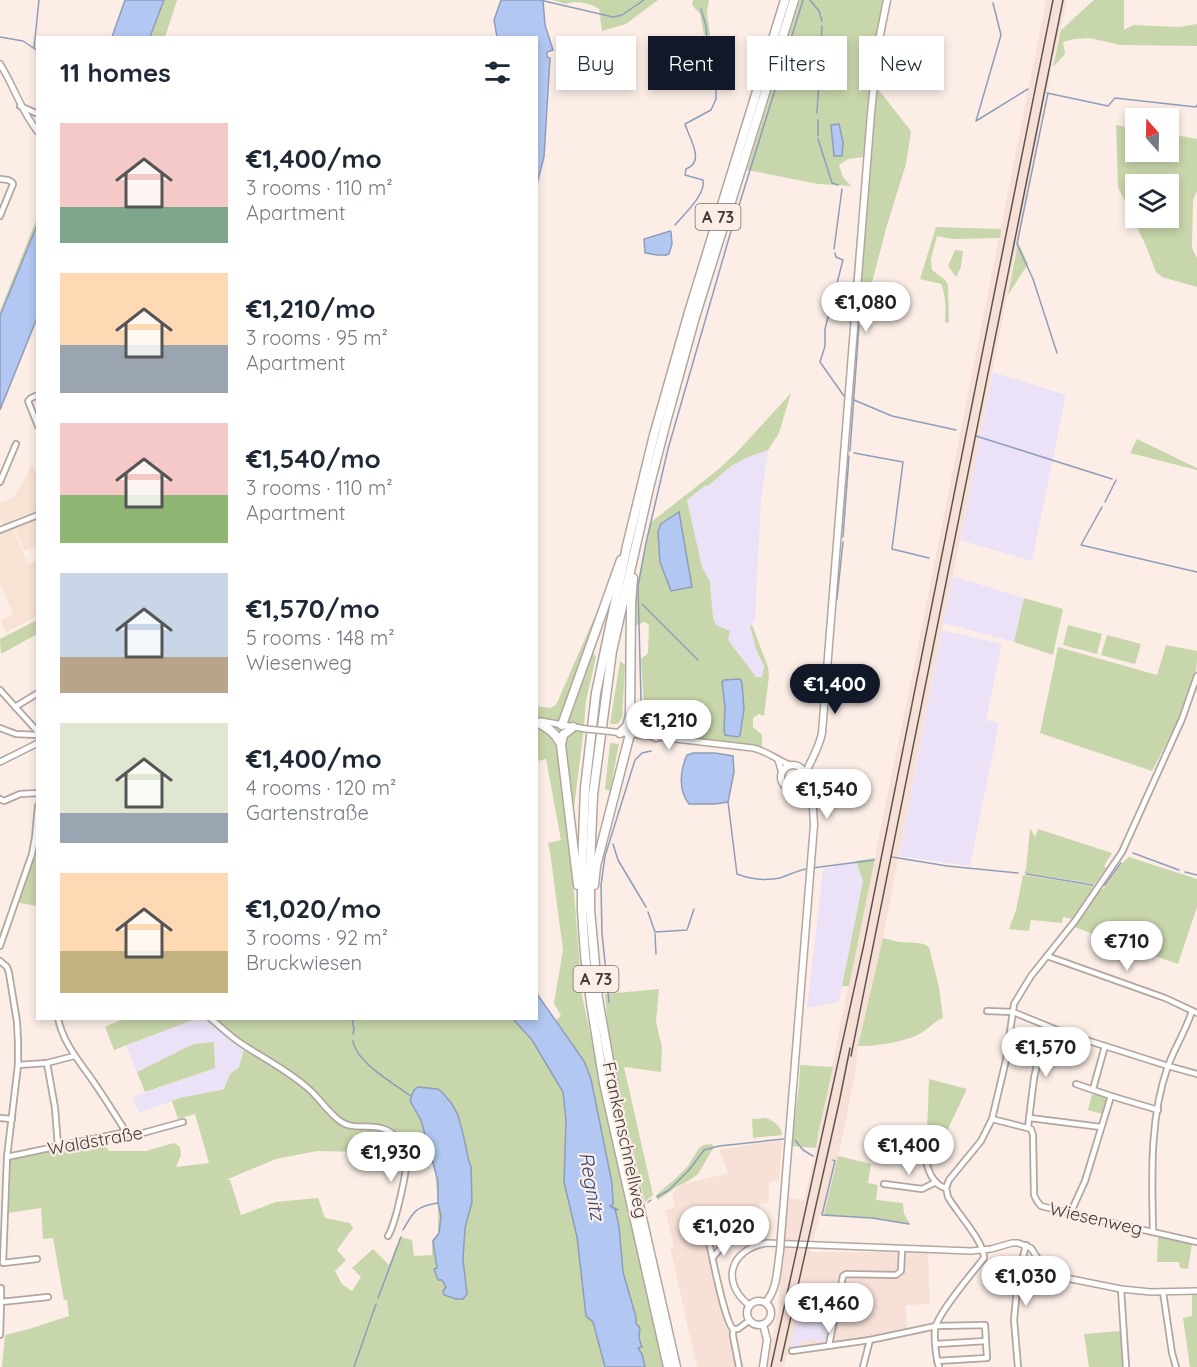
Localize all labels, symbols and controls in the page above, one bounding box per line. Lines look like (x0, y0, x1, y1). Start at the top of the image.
chip: Buy (556, 36, 636, 90)
chip: Rent (648, 36, 735, 90)
chip: Filters (747, 36, 847, 90)
chip: New (859, 36, 944, 90)
text: 11 homes (60, 56, 171, 89)
icon: filters (481, 56, 514, 89)
north arrow (1125, 108, 1179, 162)
map controls (1125, 108, 1179, 228)
text: €1,400/mo (246, 142, 382, 175)
icon: home (108, 147, 180, 219)
button: layers (1125, 174, 1179, 228)
text: 3 rooms · 110 m² (246, 175, 393, 200)
text: Apartment (246, 200, 346, 225)
road number: A 73 (696, 204, 740, 230)
pin: €1,080 (817, 282, 915, 333)
text: €1,080 (835, 289, 897, 314)
text: €1,210/mo (246, 292, 375, 325)
icon: home (108, 297, 180, 369)
text: 3 rooms · 95 m² (246, 325, 388, 350)
text: Apartment (246, 350, 346, 375)
text: €1,540/mo (246, 442, 381, 475)
icon: home (108, 447, 180, 519)
text: 3 rooms · 110 m² (246, 475, 393, 500)
text: Apartment (246, 500, 346, 525)
text: €1,570/mo (246, 592, 380, 625)
icon: home (108, 597, 180, 669)
text: 5 rooms · 148 m² (246, 625, 395, 650)
text: Wiesenweg (246, 650, 352, 675)
pin: €1,400 (786, 664, 884, 715)
text: €1,400 (804, 671, 866, 696)
pin: €1,210 (620, 700, 718, 751)
text: €1,210 (640, 707, 698, 732)
text: €1,400/mo (246, 742, 382, 775)
icon: home (108, 747, 180, 819)
pin: €1,540 (778, 769, 876, 820)
text: 4 rooms · 120 m² (246, 775, 396, 800)
text: €1,540 (796, 776, 858, 801)
text: Gartenstraße (246, 800, 369, 825)
text: €1,020/mo (246, 892, 381, 925)
icon: home (108, 897, 180, 969)
pin: €710 (1091, 921, 1163, 972)
text: 3 rooms · 92 m² (246, 925, 388, 950)
text: €710 (1105, 928, 1149, 953)
text: Bruckwiesen (246, 950, 362, 975)
road number: A 73 (574, 966, 618, 992)
pin: €1,570 (997, 1027, 1095, 1078)
text: €1,570 (1016, 1034, 1076, 1059)
street label: Frankenschnellweg (598, 1060, 653, 1220)
street label: Waldstraße (46, 1121, 144, 1160)
pin: €1,400 (860, 1125, 958, 1176)
pin: €1,930 (342, 1132, 440, 1183)
text: €1,400 (878, 1132, 940, 1157)
text: €1,930 (361, 1139, 421, 1164)
water label: Regnitz (574, 1150, 611, 1225)
street label: Wiesenweg (1047, 1197, 1145, 1240)
pin: €1,020 (675, 1206, 773, 1257)
text: €1,020 (693, 1213, 755, 1238)
pin: €1,030 (977, 1256, 1075, 1307)
text: €1,030 (995, 1263, 1057, 1288)
pin: €1,460 (780, 1283, 878, 1334)
text: €1,460 (799, 1290, 859, 1315)

